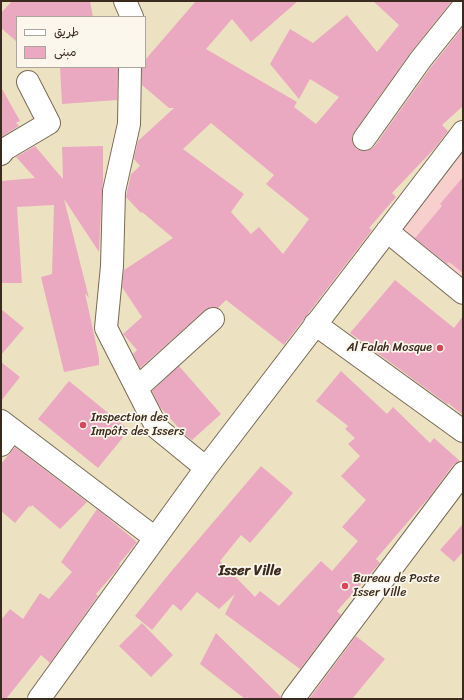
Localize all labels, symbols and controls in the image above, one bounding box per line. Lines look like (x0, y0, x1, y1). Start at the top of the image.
legend (16, 16, 146, 68)
text: طريق (54, 21, 79, 43)
text: مبنى (54, 41, 77, 63)
place label: Al Falah Mosque (347, 341, 432, 355)
marker: Al Falah Mosque (435, 343, 445, 353)
place label: Inspection des Impôts des Issers (91, 411, 184, 439)
marker: Inspection des Impôts des Issers (78, 420, 88, 430)
district label: Isser Ville (219, 563, 281, 579)
place label: Bureau de Poste Isser Ville (353, 572, 440, 600)
marker: Bureau de Poste Isser Ville (340, 581, 350, 591)

